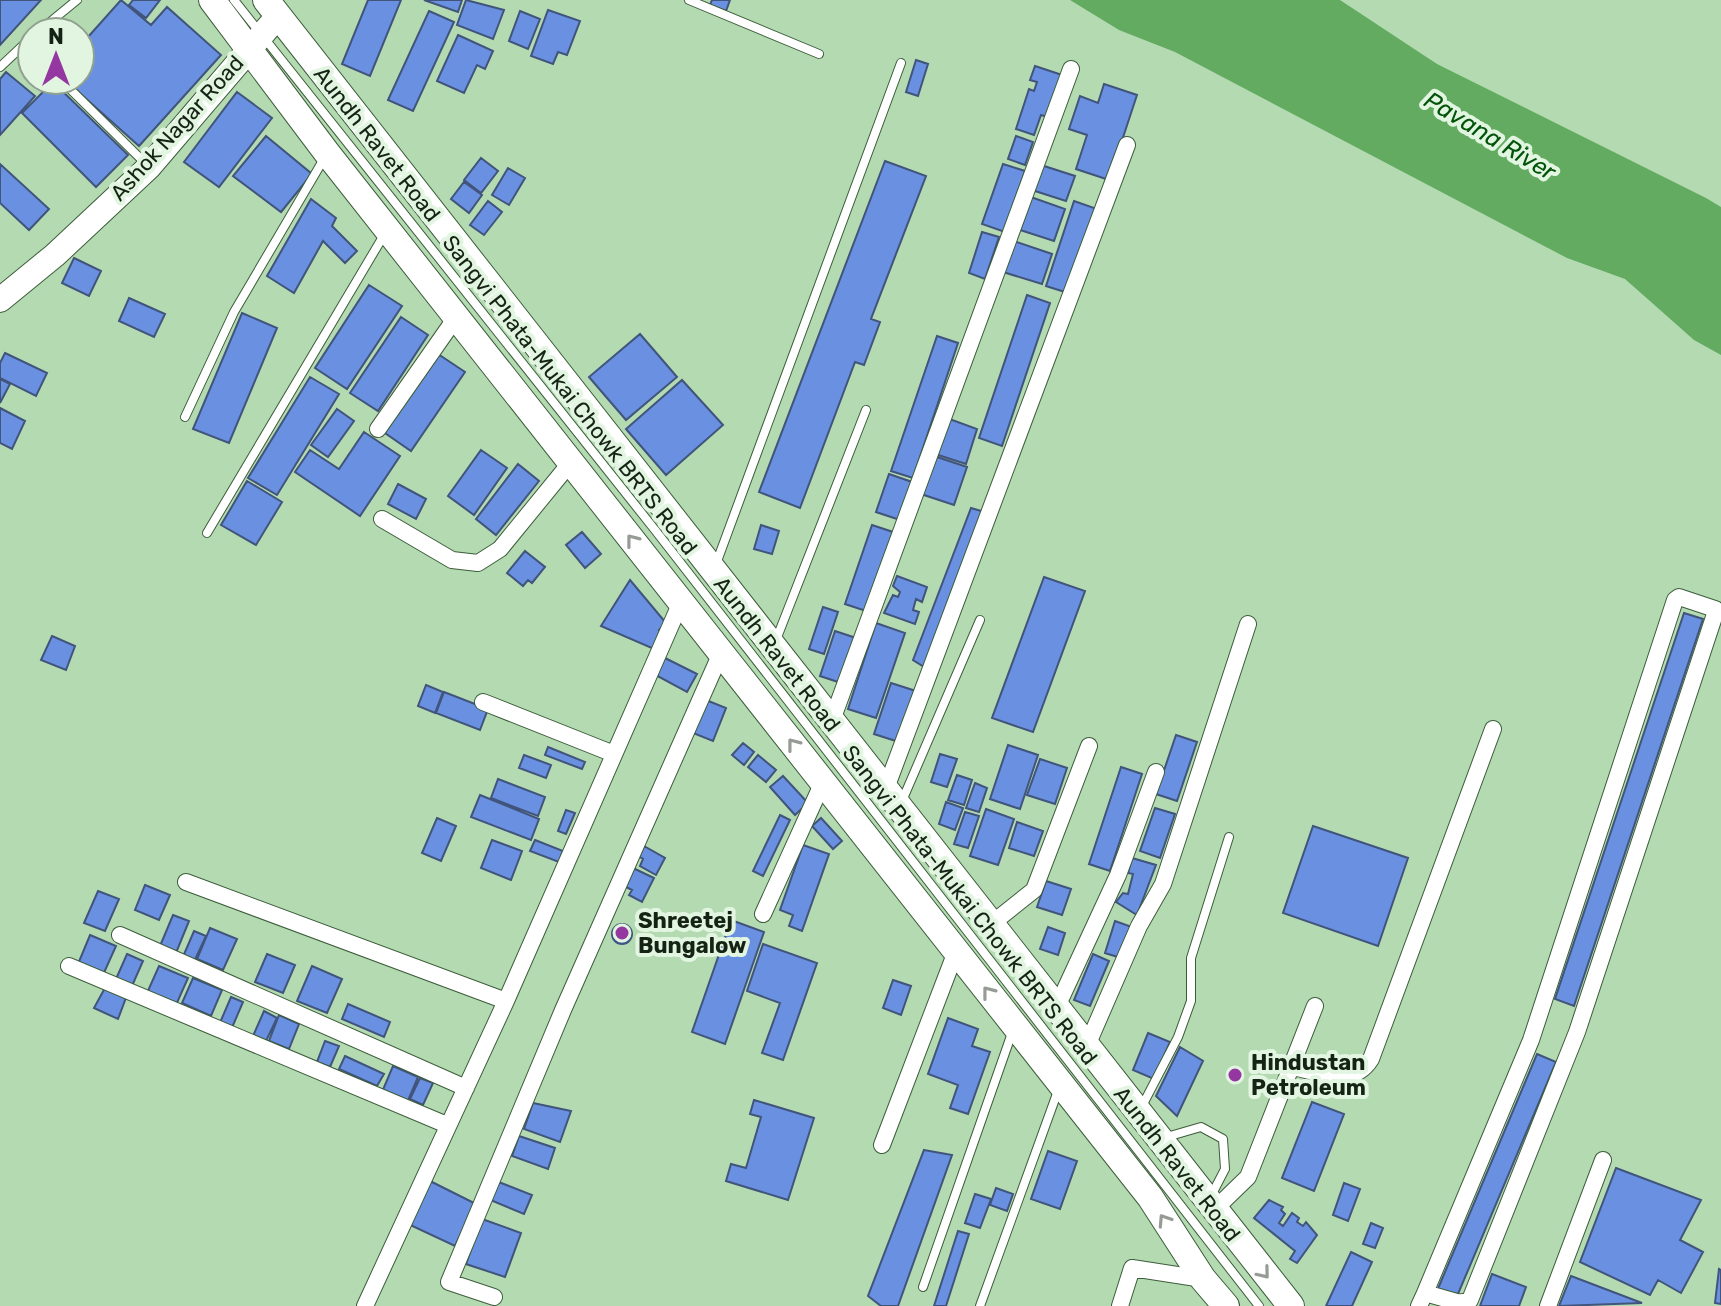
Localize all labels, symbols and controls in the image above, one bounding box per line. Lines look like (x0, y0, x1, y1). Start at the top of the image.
north arrow (16, 16, 96, 96)
text: N (48, 23, 64, 50)
street label: Ashok Nagar Road (105, 50, 249, 206)
street label: Aundh Ravet Road (308, 61, 446, 227)
water label: Pavana River (1419, 86, 1562, 187)
street label: Sangvi Phata-Mukai Chowk BRTS Road (437, 230, 703, 560)
one-way arrow (627, 535, 642, 549)
street label: Aundh Ravet Road (708, 571, 846, 737)
one-way arrow (788, 738, 802, 753)
street label: Sangvi Phata-Mukai Chowk BRTS Road (837, 740, 1103, 1070)
place label: Shreetej Bungalow (638, 907, 747, 959)
marker: Shreetej Bungalow (613, 924, 631, 942)
one-way arrow (984, 986, 998, 1001)
place label: Hindustan Petroleum (1251, 1049, 1366, 1101)
marker: Hindustan Petroleum (1226, 1066, 1244, 1084)
street label: Aundh Ravet Road (1108, 1081, 1246, 1247)
one-way arrow (1159, 1214, 1174, 1229)
one-way arrow (1254, 1264, 1269, 1278)

